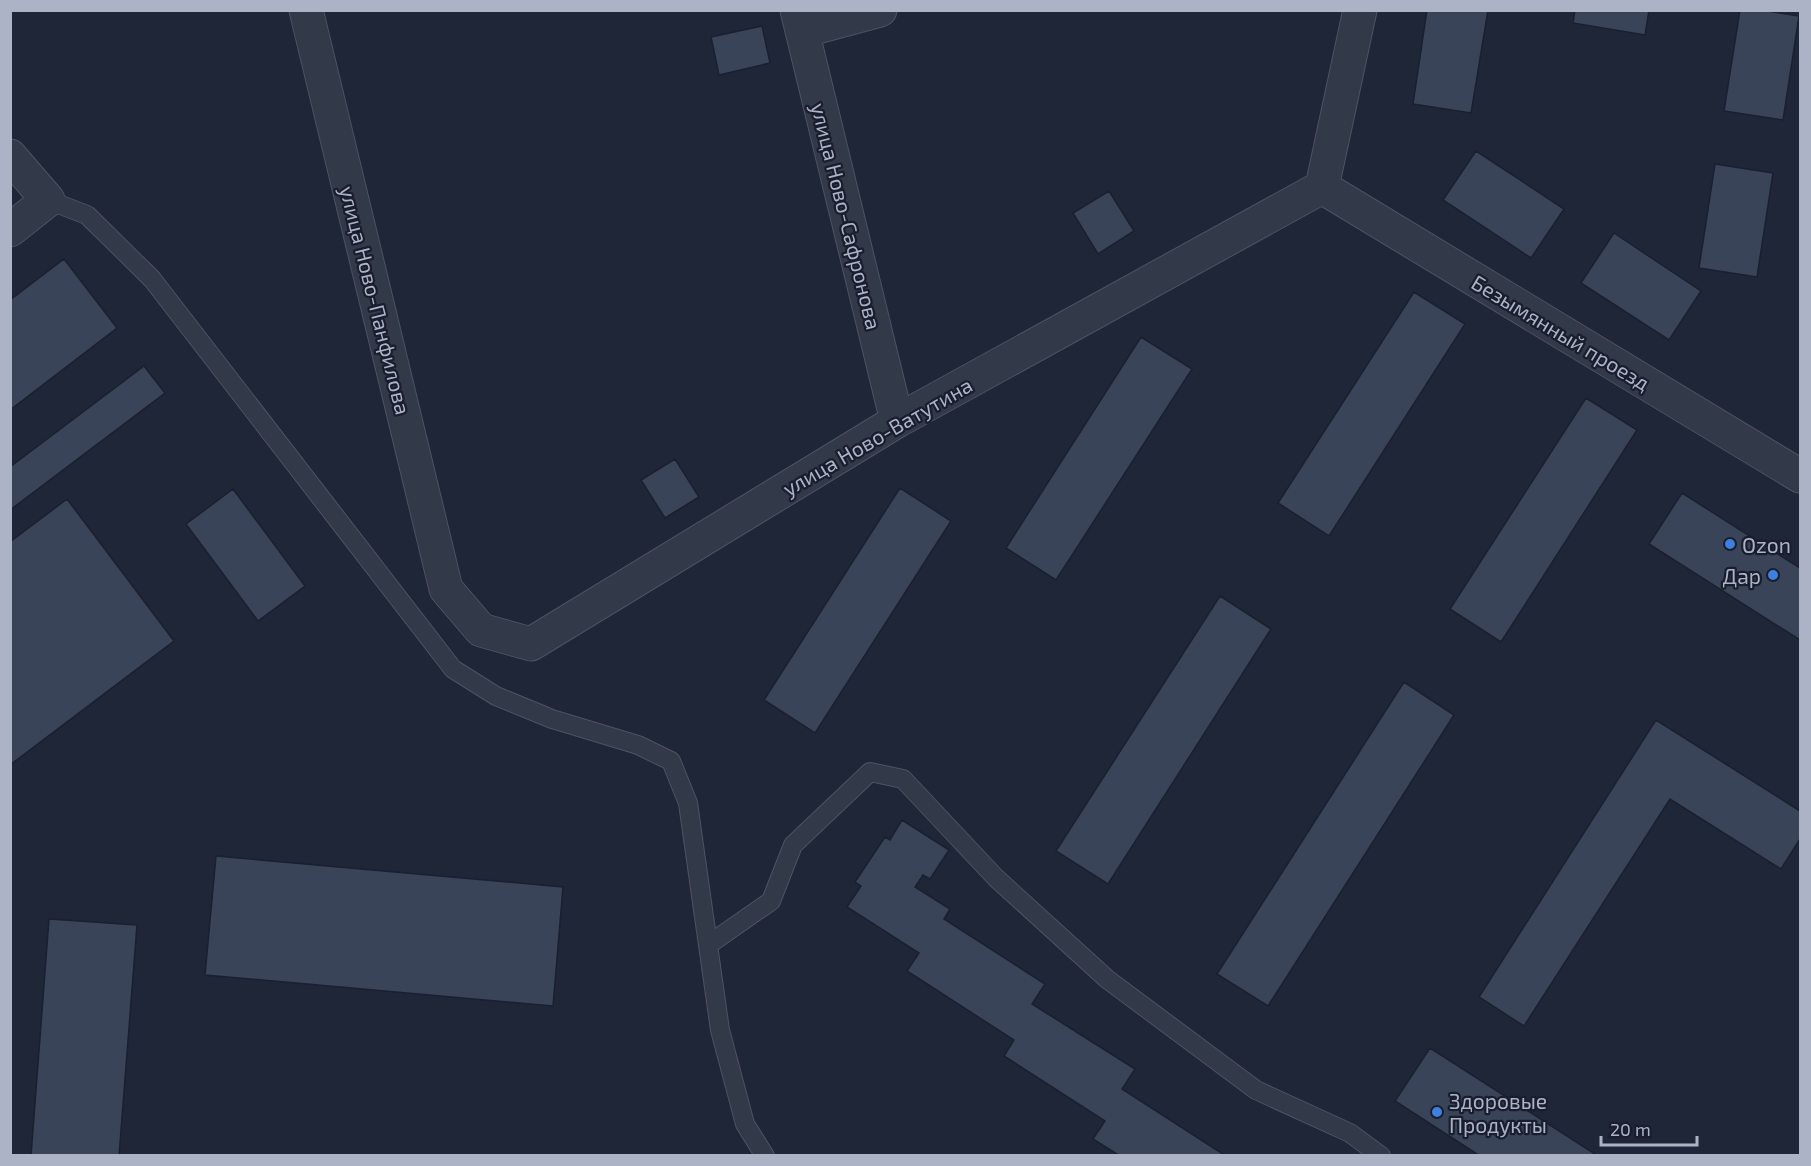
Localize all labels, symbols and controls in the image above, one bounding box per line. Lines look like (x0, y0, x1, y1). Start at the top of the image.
street label: улица Ново-Сафронова (806, 100, 887, 332)
street label: улица Ново-Панфилова (335, 183, 417, 417)
street label: Безымянный проезд (1467, 269, 1655, 395)
street label: улица Ново-Ватутина (778, 371, 977, 501)
place label: Ozon (1742, 532, 1791, 557)
marker: Ozon (1723, 537, 1737, 551)
place label: Дар (1723, 563, 1761, 588)
marker: Дар (1766, 568, 1780, 582)
place label: Здоровые Продукты (1449, 1088, 1547, 1138)
marker: Здоровые Продукты (1430, 1105, 1444, 1119)
scale bar (1601, 1109, 1697, 1147)
text: 20 m (1610, 1118, 1651, 1140)

